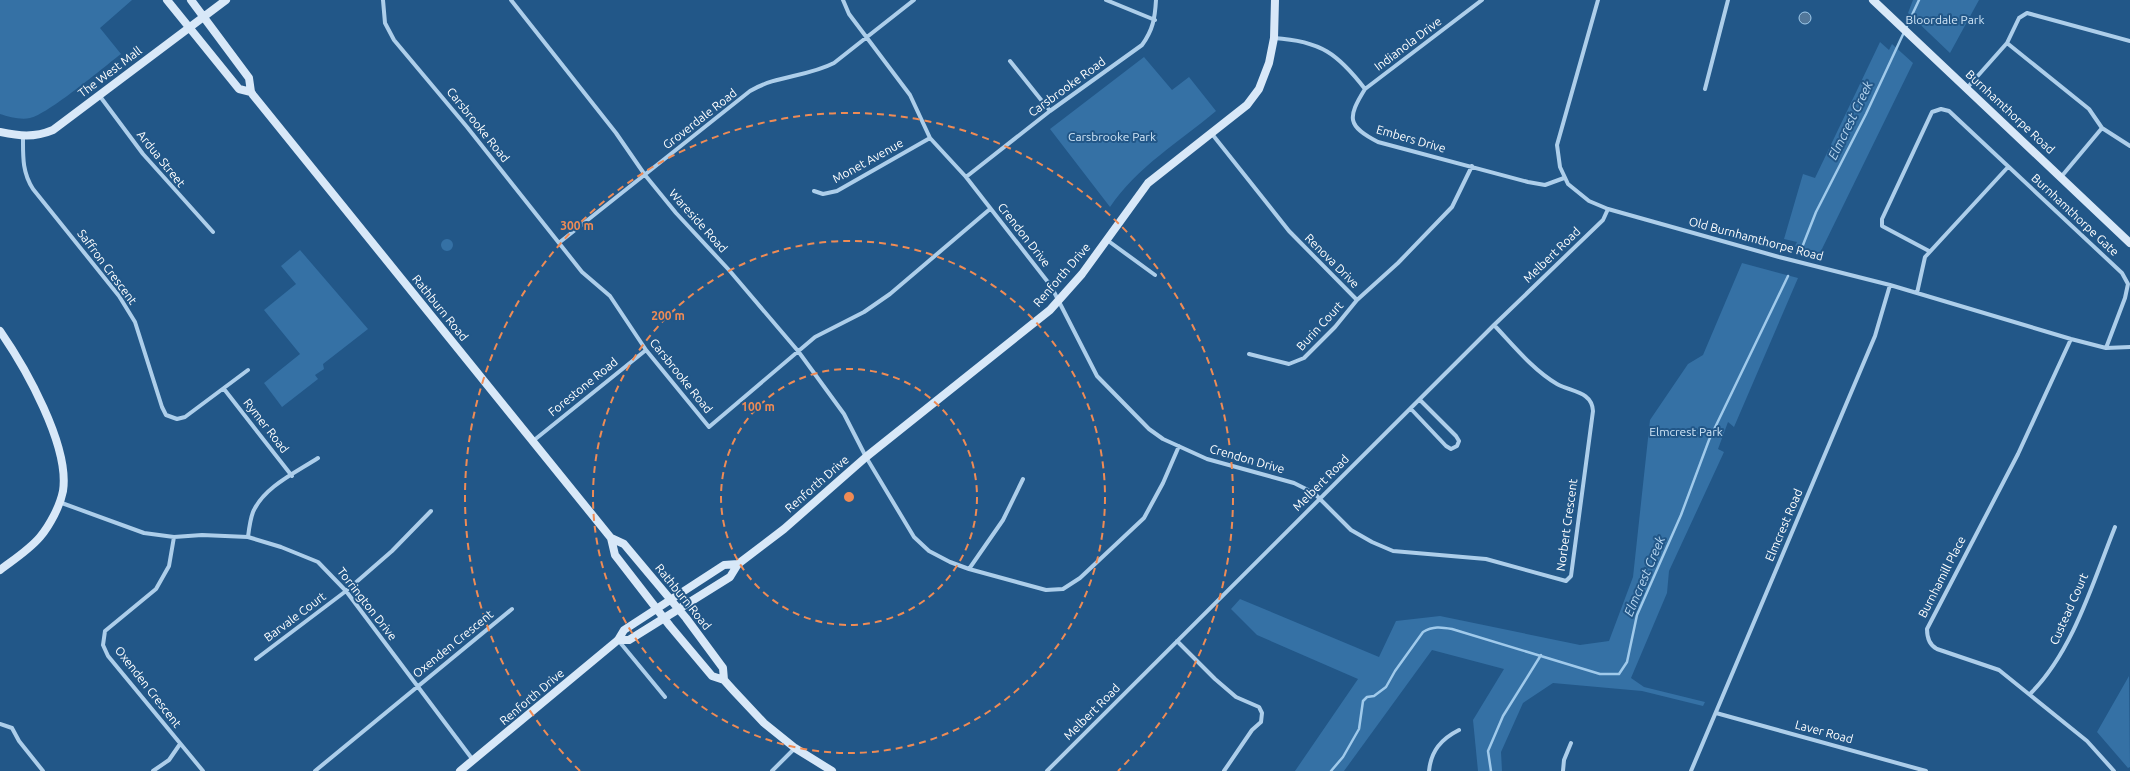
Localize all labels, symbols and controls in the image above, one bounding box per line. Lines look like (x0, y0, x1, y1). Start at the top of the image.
park label: Bloordale Park (1906, 13, 1984, 26)
street label: Indianola Drive (1372, 14, 1444, 73)
street label: The West Mall (75, 44, 144, 100)
street label: Carsbrooke Road (1026, 54, 1108, 119)
street label: Burnhamthorpe Road (1963, 67, 2057, 156)
water label: Elmcrest Creek (1825, 78, 1875, 162)
street label: Carsbrooke Road (444, 85, 512, 164)
street label: Groverdale Road (660, 86, 739, 151)
street label: Embers Drive (1375, 122, 1447, 155)
street label: Ardua Street (135, 128, 188, 190)
park label: Carsbrooke Park (1068, 130, 1156, 143)
street label: Monet Avenue (830, 136, 905, 185)
street label: Burnhamthorpe Gate (2029, 171, 2122, 258)
street label: Wareside Road (667, 186, 730, 255)
street label: Crendon Drive (995, 200, 1053, 269)
street label: Old Burnhamthorpe Road (1687, 214, 1825, 263)
text: 300 m (560, 219, 594, 232)
street label: Melbert Road (1521, 224, 1583, 285)
street label: Saffron Crescent (75, 227, 140, 307)
street label: Renova Drive (1303, 231, 1362, 290)
street label: Renforth Drive (1031, 240, 1093, 309)
street label: Rathburn Road (410, 272, 471, 343)
street label: Burin Court (1294, 298, 1346, 353)
text: 200 m (651, 309, 685, 322)
street label: Carsbrooke Road (647, 336, 715, 415)
street label: Forestone Road (545, 355, 620, 419)
street label: Rymer Road (241, 396, 292, 455)
text: 100 m (741, 400, 775, 413)
park label: Elmcrest Park (1649, 425, 1723, 438)
street label: Crendon Drive (1208, 442, 1286, 475)
street label: Melbert Road (1290, 452, 1351, 513)
street label: Renforth Drive (782, 453, 851, 515)
street label: Norbert Crescent (1554, 478, 1579, 572)
street label: Elmcrest Road (1762, 487, 1805, 563)
centre of rings (842, 490, 856, 504)
water label: Elmcrest Creek (1621, 534, 1667, 618)
street label: Burnhamill Place (1915, 534, 1968, 620)
street label: Rathburn Road (653, 561, 714, 632)
street label: Torrington Drive (335, 565, 400, 643)
street label: Custead Court (2047, 571, 2090, 647)
street label: Barvale Court (261, 589, 328, 644)
street label: Oxenden Crescent (410, 607, 496, 680)
street label: Oxenden Crescent (113, 644, 184, 730)
street label: Renforth Drive (497, 666, 566, 727)
street label: Melbert Road (1061, 681, 1122, 742)
street label: Laver Road (1794, 718, 1855, 746)

